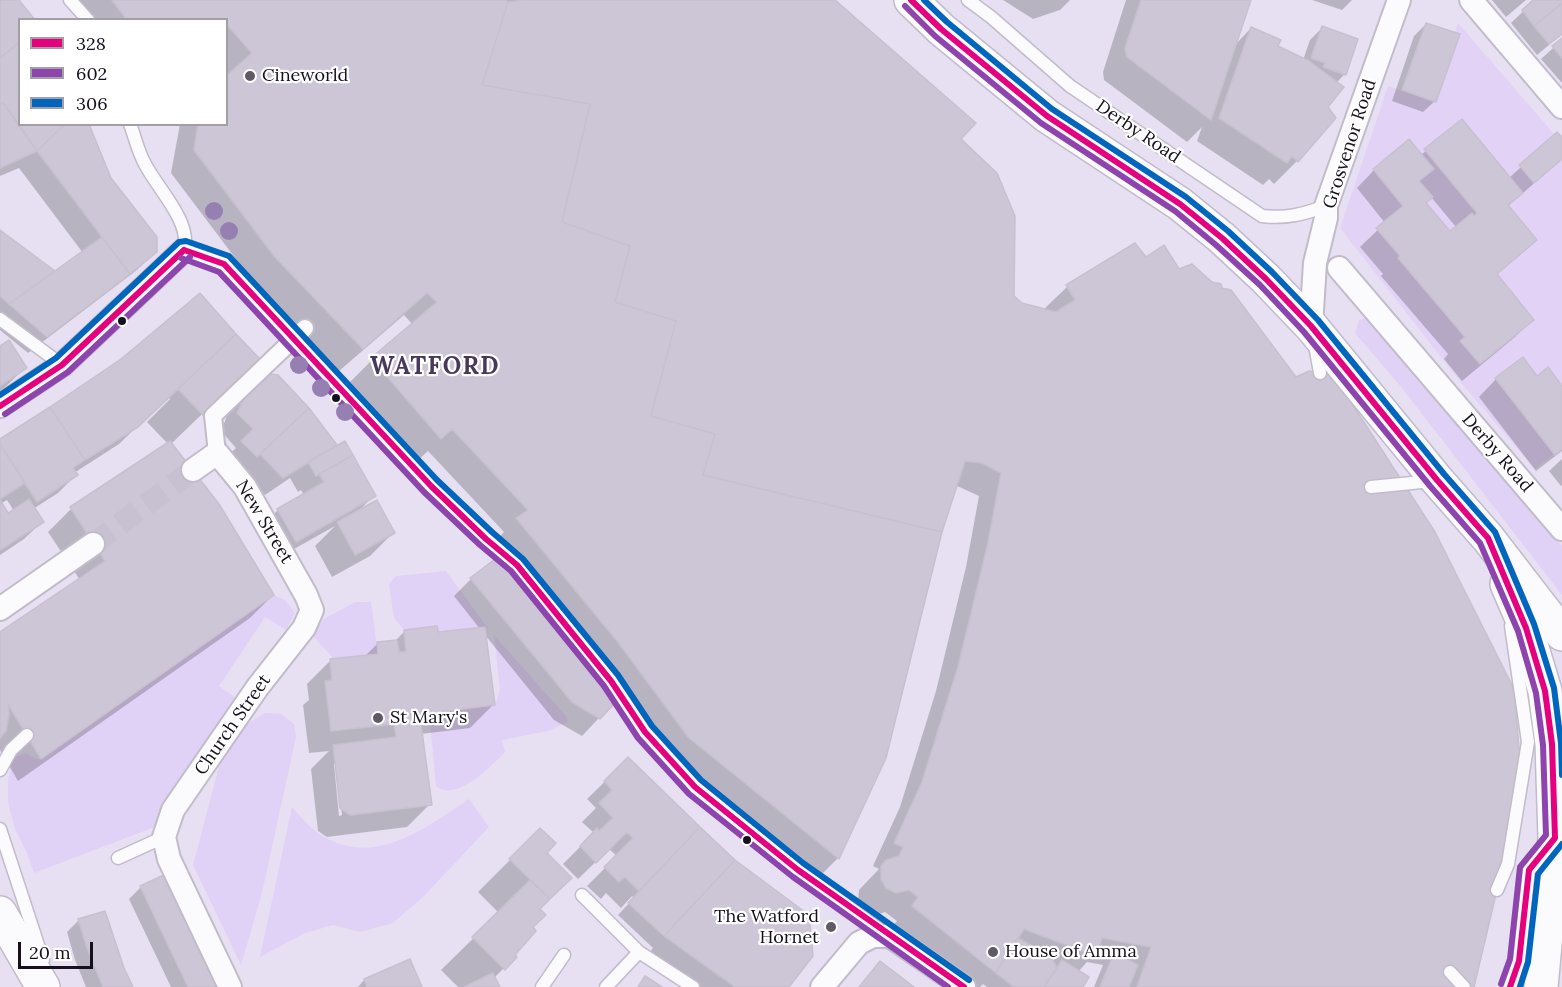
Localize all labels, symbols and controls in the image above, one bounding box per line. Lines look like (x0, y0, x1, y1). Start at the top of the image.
legend (18, 18, 228, 126)
text: 328 (76, 32, 106, 55)
text: 602 (76, 62, 107, 85)
place label: Cineworld (262, 65, 348, 87)
marker: Cineworld (243, 69, 257, 83)
street label: Grosvenor Road (1319, 77, 1381, 211)
text: 306 (76, 92, 108, 115)
street label: Derby Road (1092, 96, 1184, 168)
unlabelled marker (116, 315, 128, 327)
district label: WATFORD (370, 353, 500, 381)
unlabelled marker (330, 392, 342, 404)
street label: Derby Road (1457, 409, 1537, 497)
street label: New Street (231, 476, 297, 568)
street label: Church Street (190, 671, 276, 779)
place label: St Mary's (390, 707, 467, 729)
marker: St Mary's (371, 711, 385, 725)
unlabelled marker (741, 834, 753, 846)
place label: The Watford Hornet (714, 906, 819, 948)
marker: The Watford Hornet (824, 920, 838, 934)
scale bar (21, 930, 96, 968)
text: 20 m (29, 941, 71, 964)
place label: House of Amma (1005, 941, 1137, 963)
marker: House of Amma (986, 945, 1000, 959)

